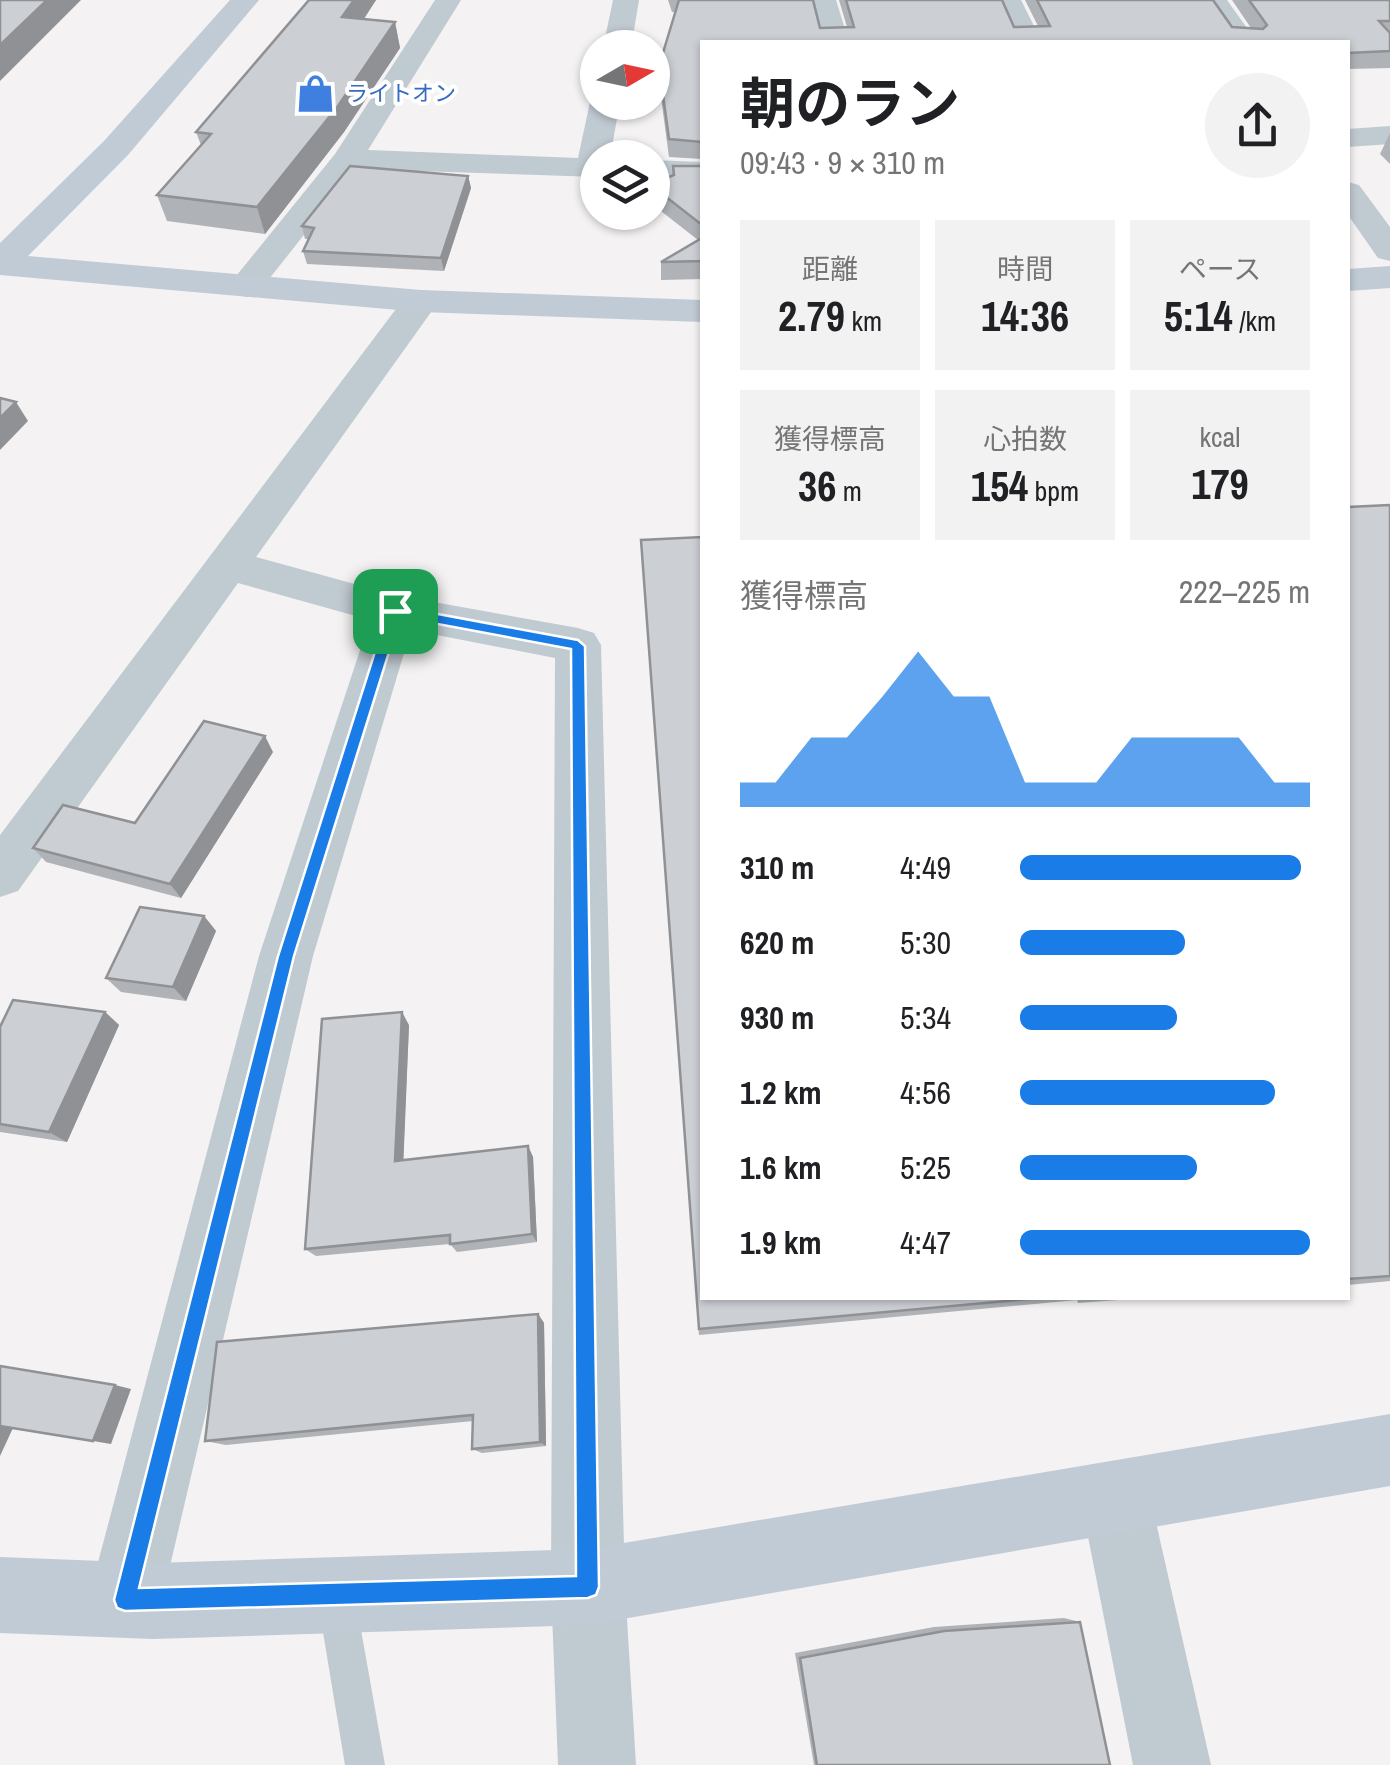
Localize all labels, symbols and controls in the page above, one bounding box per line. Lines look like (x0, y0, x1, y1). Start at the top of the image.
north arrow (580, 30, 670, 120)
map controls (580, 30, 670, 230)
text: 朝のラン (740, 66, 960, 140)
shop icon: ライトオン (295, 72, 337, 114)
button: share (1205, 73, 1310, 178)
place label: ライトオン (346, 78, 456, 108)
button: layers (580, 140, 670, 230)
text: 09:43 · 9 × 310 m (740, 141, 945, 184)
text: 距離 (802, 250, 858, 288)
text: 時間 (997, 250, 1053, 288)
text: ペース (1179, 250, 1261, 288)
text: 2.79 (778, 288, 845, 344)
text: 14:36 (981, 288, 1069, 344)
text: 5:14 (1164, 288, 1233, 344)
text: km (845, 302, 882, 340)
text: /km (1233, 302, 1276, 340)
text: kcal (1200, 418, 1240, 456)
text: 獲得標高 (774, 420, 886, 458)
text: 心拍数 (983, 420, 1067, 458)
text: 179 (1191, 456, 1249, 512)
text: 36 (798, 458, 836, 514)
text: 154 (971, 458, 1028, 514)
text: m (836, 472, 862, 510)
text: bpm (1028, 472, 1079, 510)
pin (353, 569, 438, 654)
text: 222–225 m (1179, 570, 1310, 613)
text: 獲得標高 (740, 574, 868, 617)
icon: arrive (368, 584, 423, 639)
text: 310 m (740, 846, 814, 889)
text: 4:49 (900, 846, 951, 889)
text: 620 m (740, 921, 814, 964)
text: 5:30 (900, 921, 951, 964)
text: 930 m (740, 996, 814, 1039)
text: 5:34 (900, 996, 951, 1039)
text: 1.2 km (740, 1071, 822, 1114)
text: 4:56 (900, 1071, 951, 1114)
text: 1.6 km (740, 1146, 822, 1189)
text: 5:25 (900, 1146, 951, 1189)
text: 1.9 km (740, 1221, 822, 1264)
text: 4:47 (900, 1221, 951, 1264)

